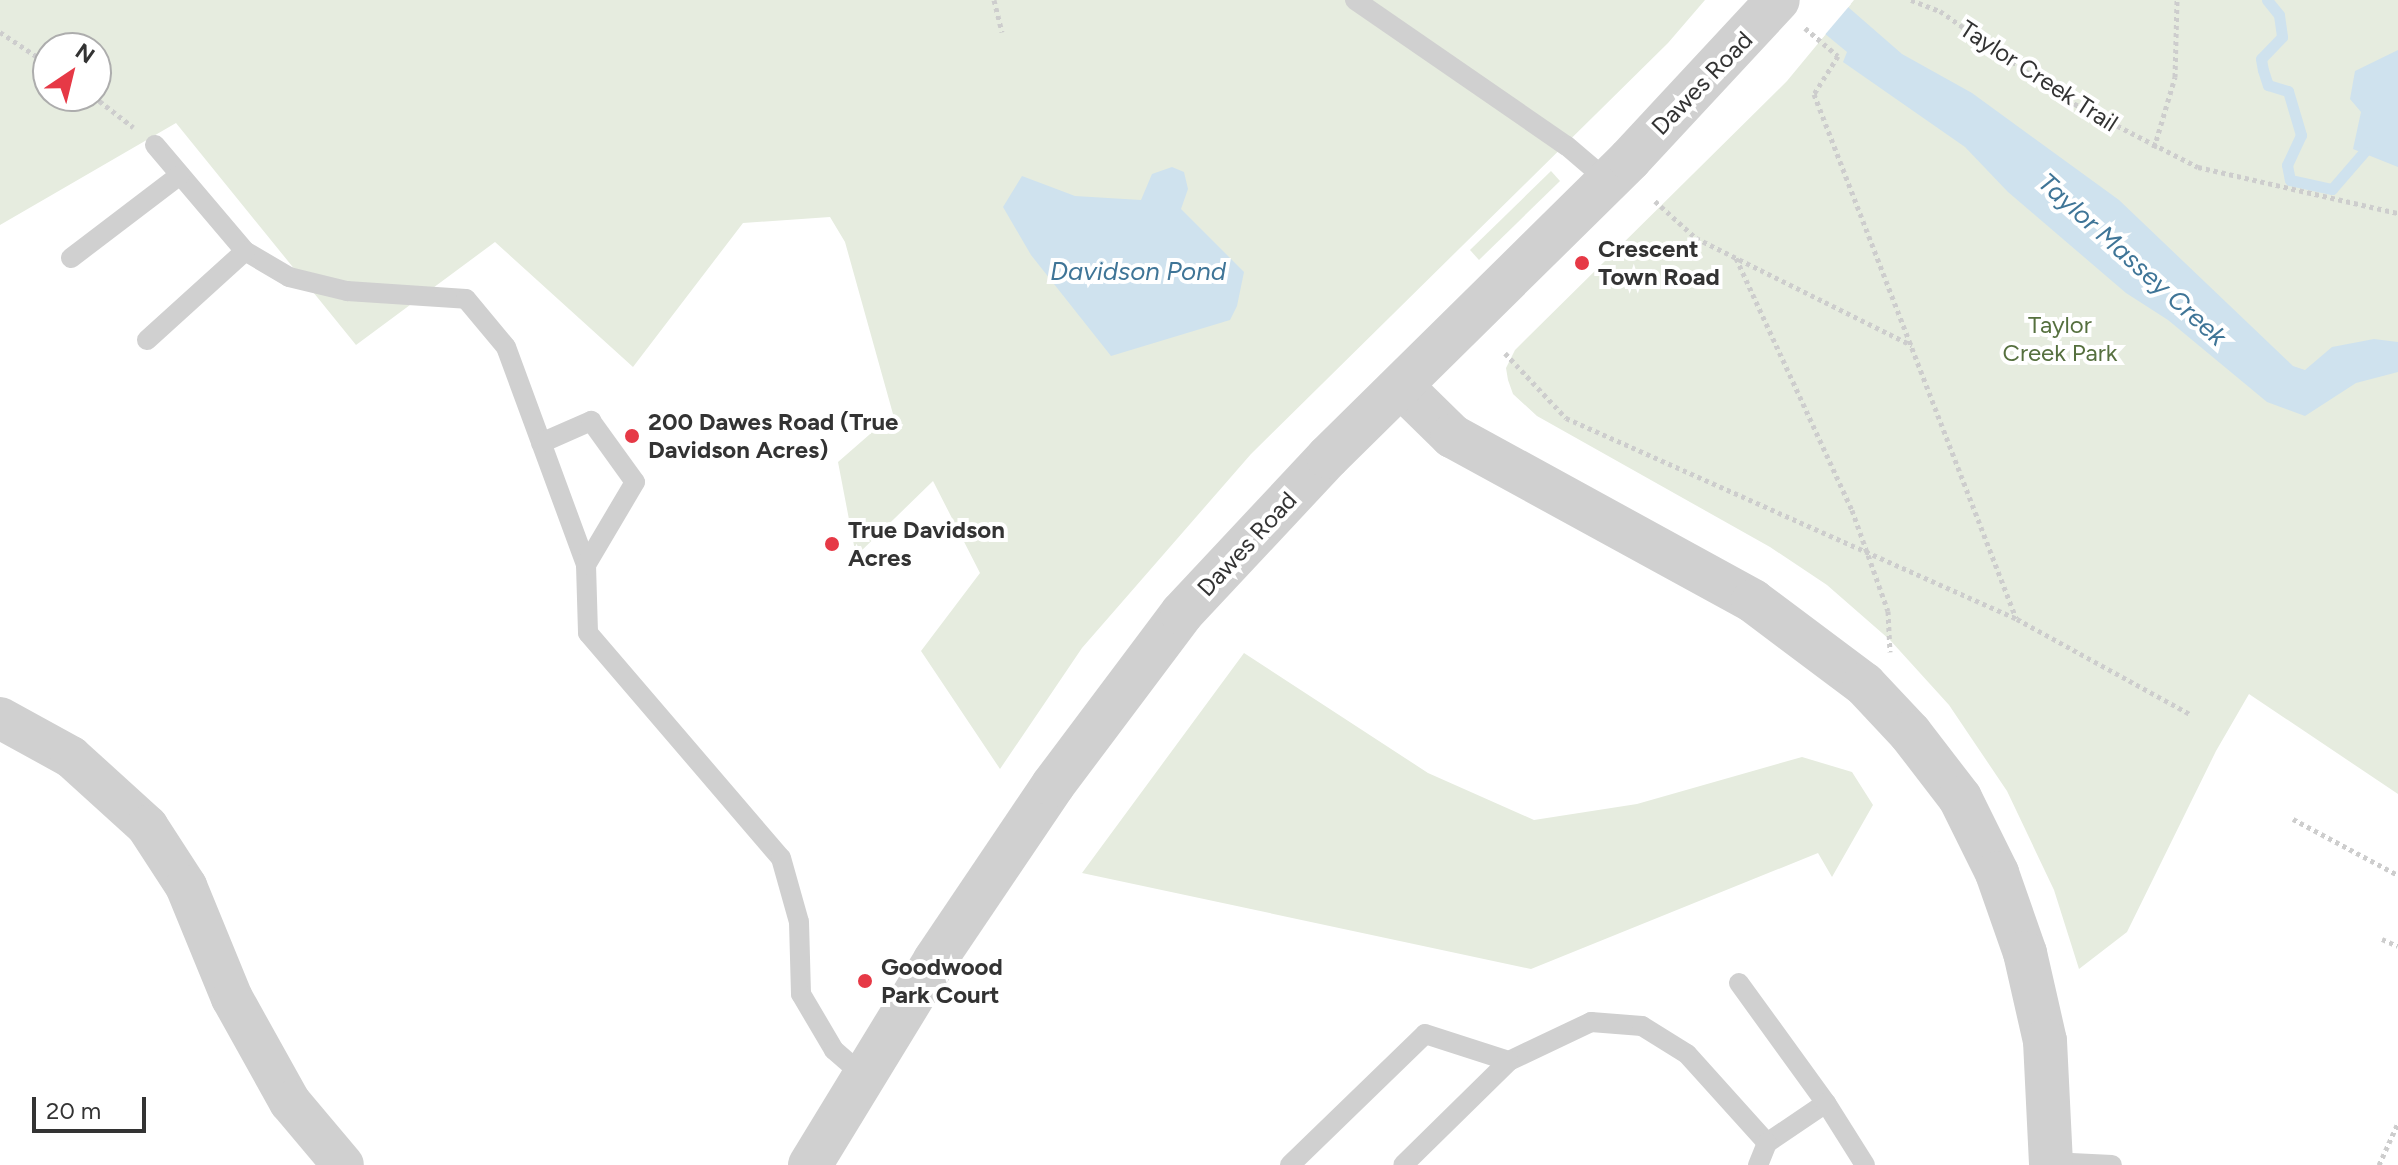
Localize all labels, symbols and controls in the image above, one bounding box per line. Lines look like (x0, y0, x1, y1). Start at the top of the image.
street label: Taylor Creek Trail (1955, 14, 2123, 138)
street label: Dawes Road (1646, 25, 1758, 141)
north arrow (32, 32, 112, 112)
text: N (70, 38, 100, 70)
water label: Taylor Massey Creek (2031, 167, 2233, 353)
place label: Crescent Town Road (1598, 235, 1720, 291)
marker: Crescent Town Road (1573, 254, 1591, 272)
water label: Davidson Pond (1050, 256, 1226, 288)
park label: Taylor Creek Park (2003, 311, 2117, 367)
place label: 200 Dawes Road (True Davidson Acres) (648, 408, 898, 464)
marker: 200 Dawes Road (True Davidson Acres) (623, 427, 641, 445)
street label: Dawes Road (1191, 486, 1303, 602)
place label: True Davidson Acres (848, 516, 1005, 572)
marker: True Davidson Acres (823, 535, 841, 553)
place label: Goodwood Park Court (881, 953, 1003, 1009)
marker: Goodwood Park Court (856, 972, 874, 990)
scale bar (36, 1081, 150, 1131)
text: 20 m (46, 1096, 101, 1125)

